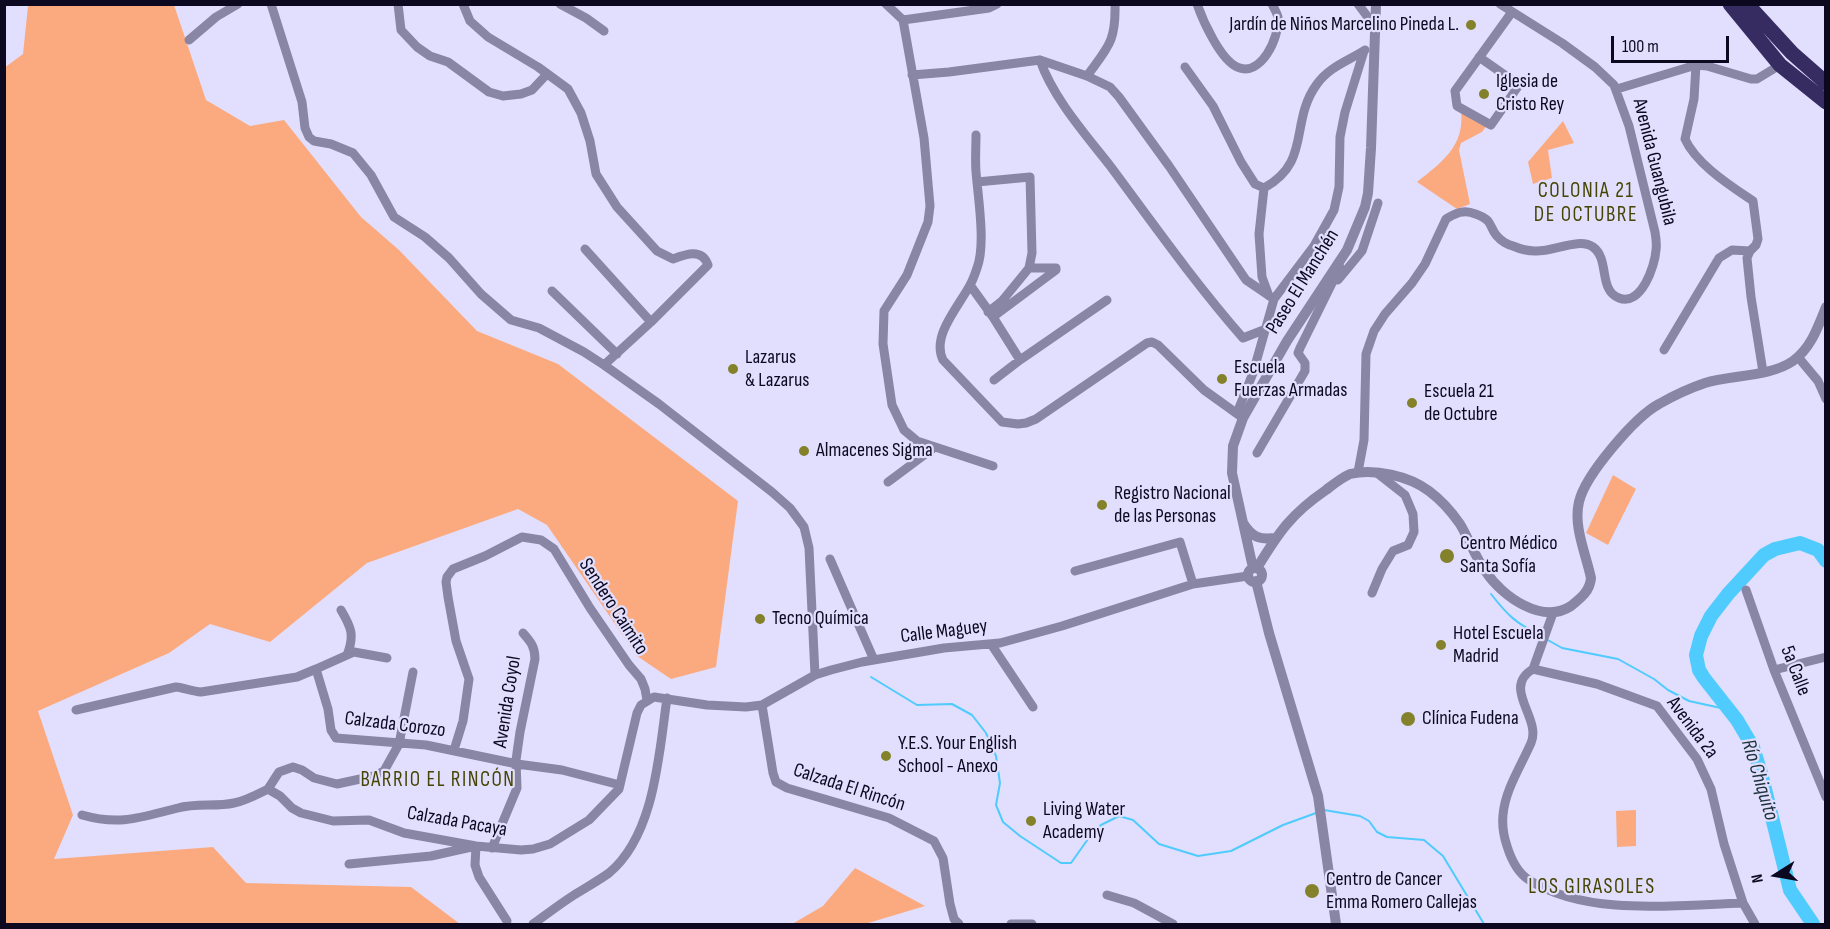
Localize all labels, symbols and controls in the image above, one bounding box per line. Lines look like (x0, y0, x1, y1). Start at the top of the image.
place label: Jardín de Niños Marcelino Pineda L. (1229, 13, 1459, 37)
marker: Jardín de Niños Marcelino Pineda L. (1464, 18, 1478, 32)
scale bar (1614, 24, 1732, 62)
text: 100 m (1622, 36, 1659, 57)
place label: Iglesia de Cristo Rey (1496, 70, 1564, 117)
marker: Iglesia de Cristo Rey (1477, 87, 1491, 101)
street label: Avenida Guangubila (1627, 96, 1681, 228)
district label: COLONIA 21 DE OCTUBRE (1534, 179, 1638, 229)
street label: Paseo El Manchén (1261, 225, 1345, 339)
place label: Lazarus & Lazarus (745, 346, 810, 393)
place label: Escuela Fuerzas Armadas (1234, 356, 1347, 403)
marker: Lazarus & Lazarus (726, 362, 740, 376)
marker: Escuela Fuerzas Armadas (1215, 372, 1229, 386)
place label: Escuela 21 de Octubre (1424, 380, 1498, 427)
marker: Escuela 21 de Octubre (1405, 396, 1419, 410)
place label: Almacenes Sigma (816, 439, 933, 463)
marker: Almacenes Sigma (797, 444, 811, 458)
place label: Registro Nacional de las Personas (1114, 482, 1231, 529)
marker: Registro Nacional de las Personas (1095, 498, 1109, 512)
place label: Centro Médico Santa Sofía (1460, 532, 1557, 579)
marker: Centro Médico Santa Sofía (1438, 547, 1456, 565)
street label: Sendero Caimito (573, 554, 653, 660)
place label: Tecno Química (772, 607, 869, 631)
marker: Tecno Química (753, 612, 767, 626)
street label: Calle Maguey (899, 615, 989, 649)
place label: Hotel Escuela Madrid (1453, 622, 1544, 669)
marker: Hotel Escuela Madrid (1434, 638, 1448, 652)
street label: 5a Calle (1775, 643, 1815, 699)
street label: Avenida Coyol (489, 654, 527, 750)
street label: Avenida 2a (1661, 692, 1723, 764)
street label: Calzada Corozo (343, 707, 447, 743)
place label: Clínica Fudena (1422, 707, 1519, 731)
marker: Clínica Fudena (1399, 710, 1417, 728)
place label: Y.E.S. Your English School - Anexo (898, 732, 1017, 779)
water label: Río Chiquito (1735, 736, 1783, 824)
marker: Y.E.S. Your English School - Anexo (879, 749, 893, 763)
street label: Calzada El Rincón (790, 759, 908, 817)
district label: BARRIO EL RINCÓN (360, 768, 516, 794)
place label: Living Water Academy (1043, 798, 1125, 845)
street label: Calzada Pacaya (405, 801, 509, 843)
marker: Living Water Academy (1024, 814, 1038, 828)
north arrow (1746, 845, 1806, 905)
place label: Centro de Cancer Emma Romero Callejas (1326, 868, 1477, 915)
text: N (1748, 873, 1768, 885)
district label: LOS GIRASOLES (1528, 875, 1656, 901)
marker: Centro de Cancer Emma Romero Callejas (1303, 882, 1321, 900)

